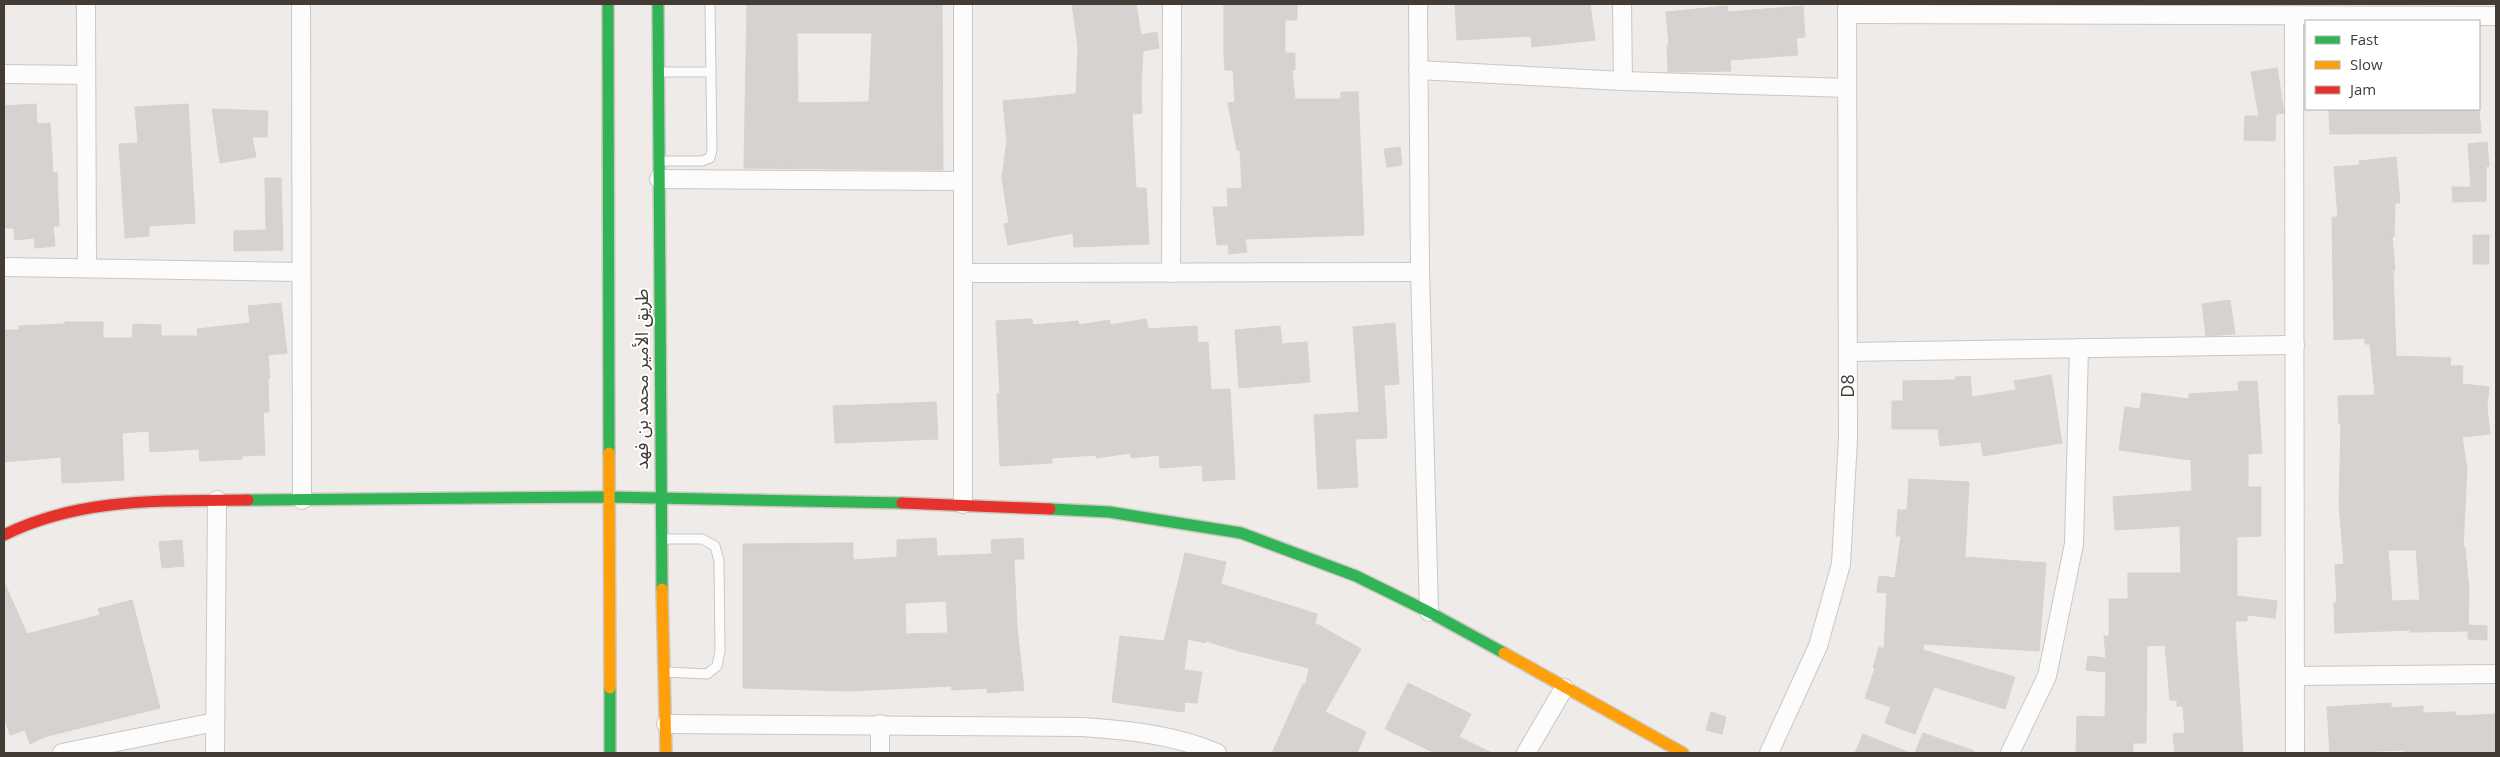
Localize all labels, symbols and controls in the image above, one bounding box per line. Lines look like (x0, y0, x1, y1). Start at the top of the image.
legend (2305, 20, 2480, 110)
text: Fast (2350, 29, 2379, 49)
text: Slow (2350, 54, 2383, 74)
text: Jam (2348, 79, 2376, 99)
street label: طريق الأمير محمد بن فهد (629, 288, 653, 470)
street label: D8 (1835, 374, 1859, 398)

